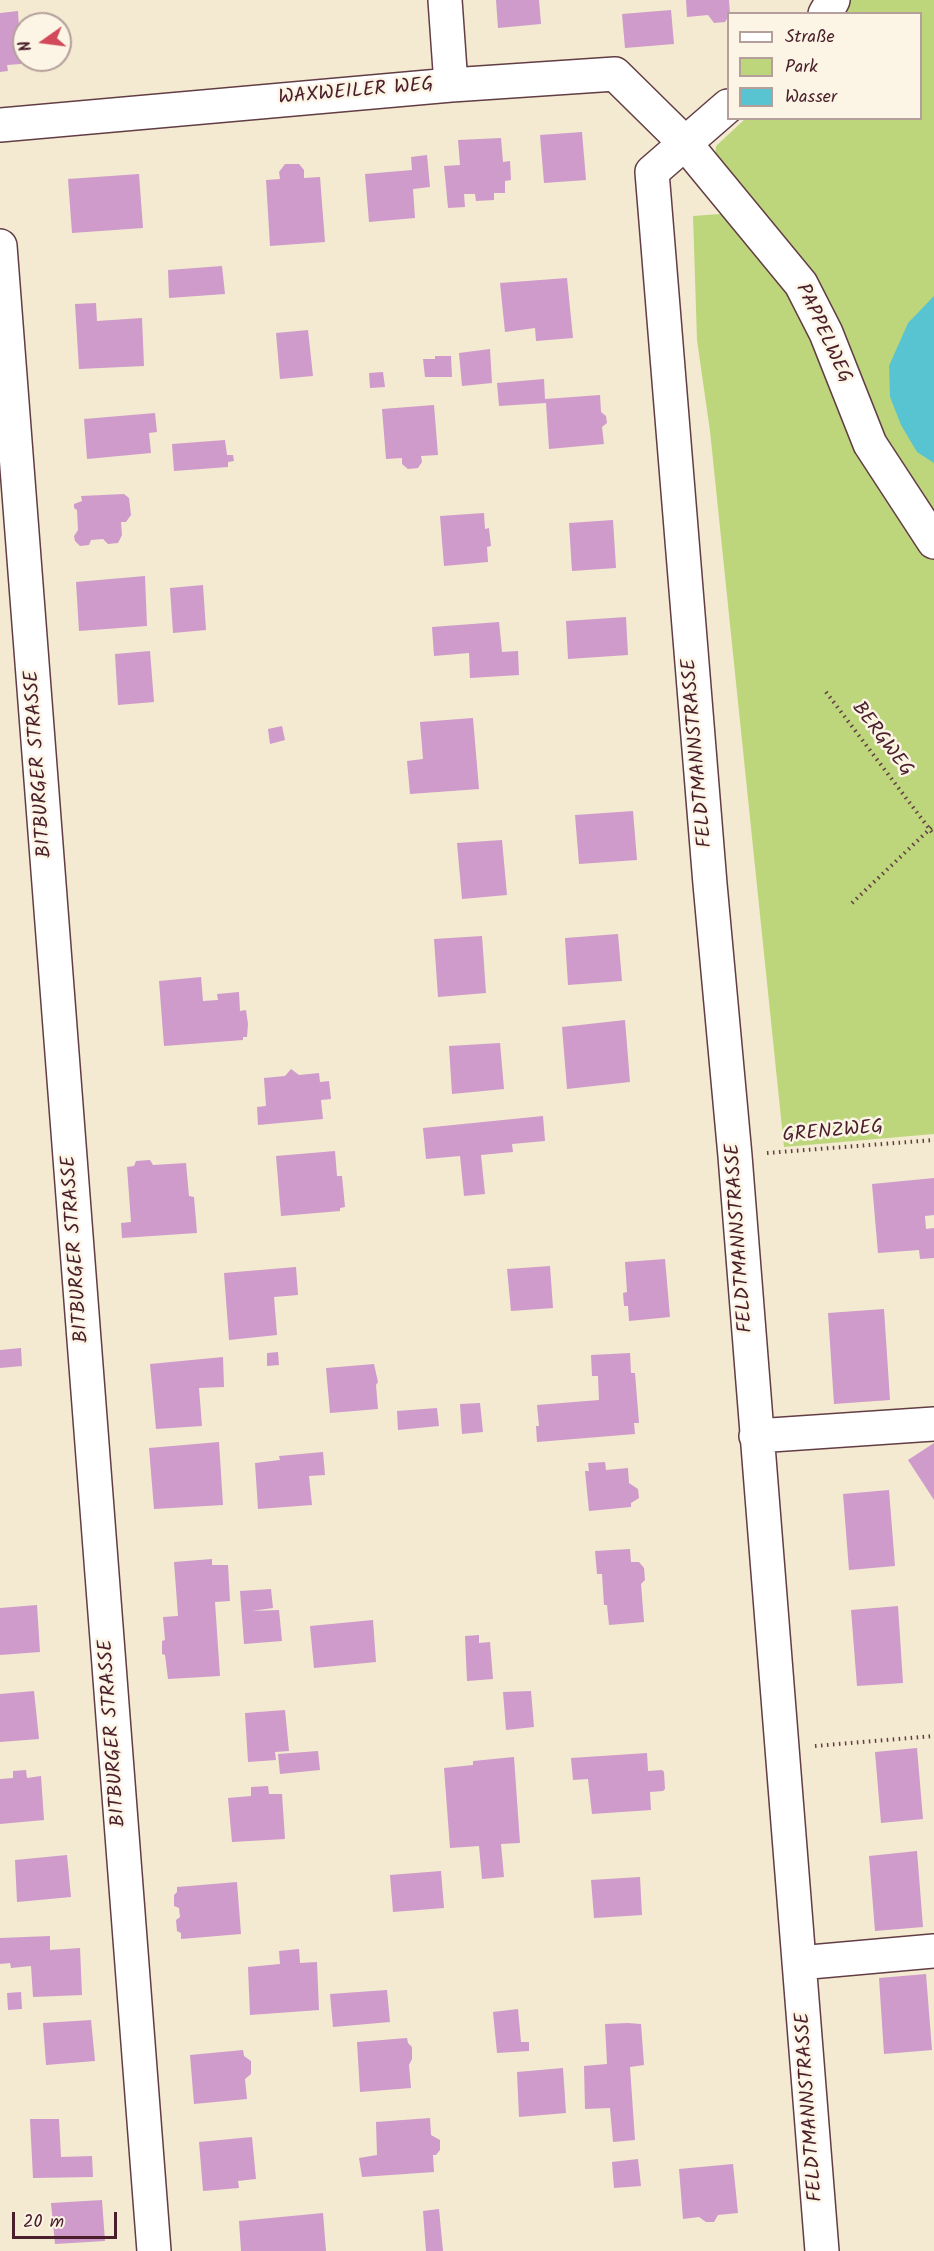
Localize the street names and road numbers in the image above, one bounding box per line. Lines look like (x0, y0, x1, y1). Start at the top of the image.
street label: WAXWEILER WEG (277, 74, 435, 112)
street label: PAPPELWEG (789, 280, 855, 388)
street label: FELDTMANNSTRASSE (679, 657, 719, 849)
street label: BITBURGER STRASSE (21, 670, 59, 858)
street label: BERGWEG (845, 698, 917, 782)
street label: GRENZWEG (782, 1117, 884, 1149)
street label: FELDTMANNSTRASSE (722, 1142, 760, 1334)
street label: BITBURGER STRASSE (58, 1155, 96, 1343)
street label: BITBURGER STRASSE (95, 1639, 133, 1827)
street label: FELDTMANNSTRASSE (792, 2011, 830, 2203)

